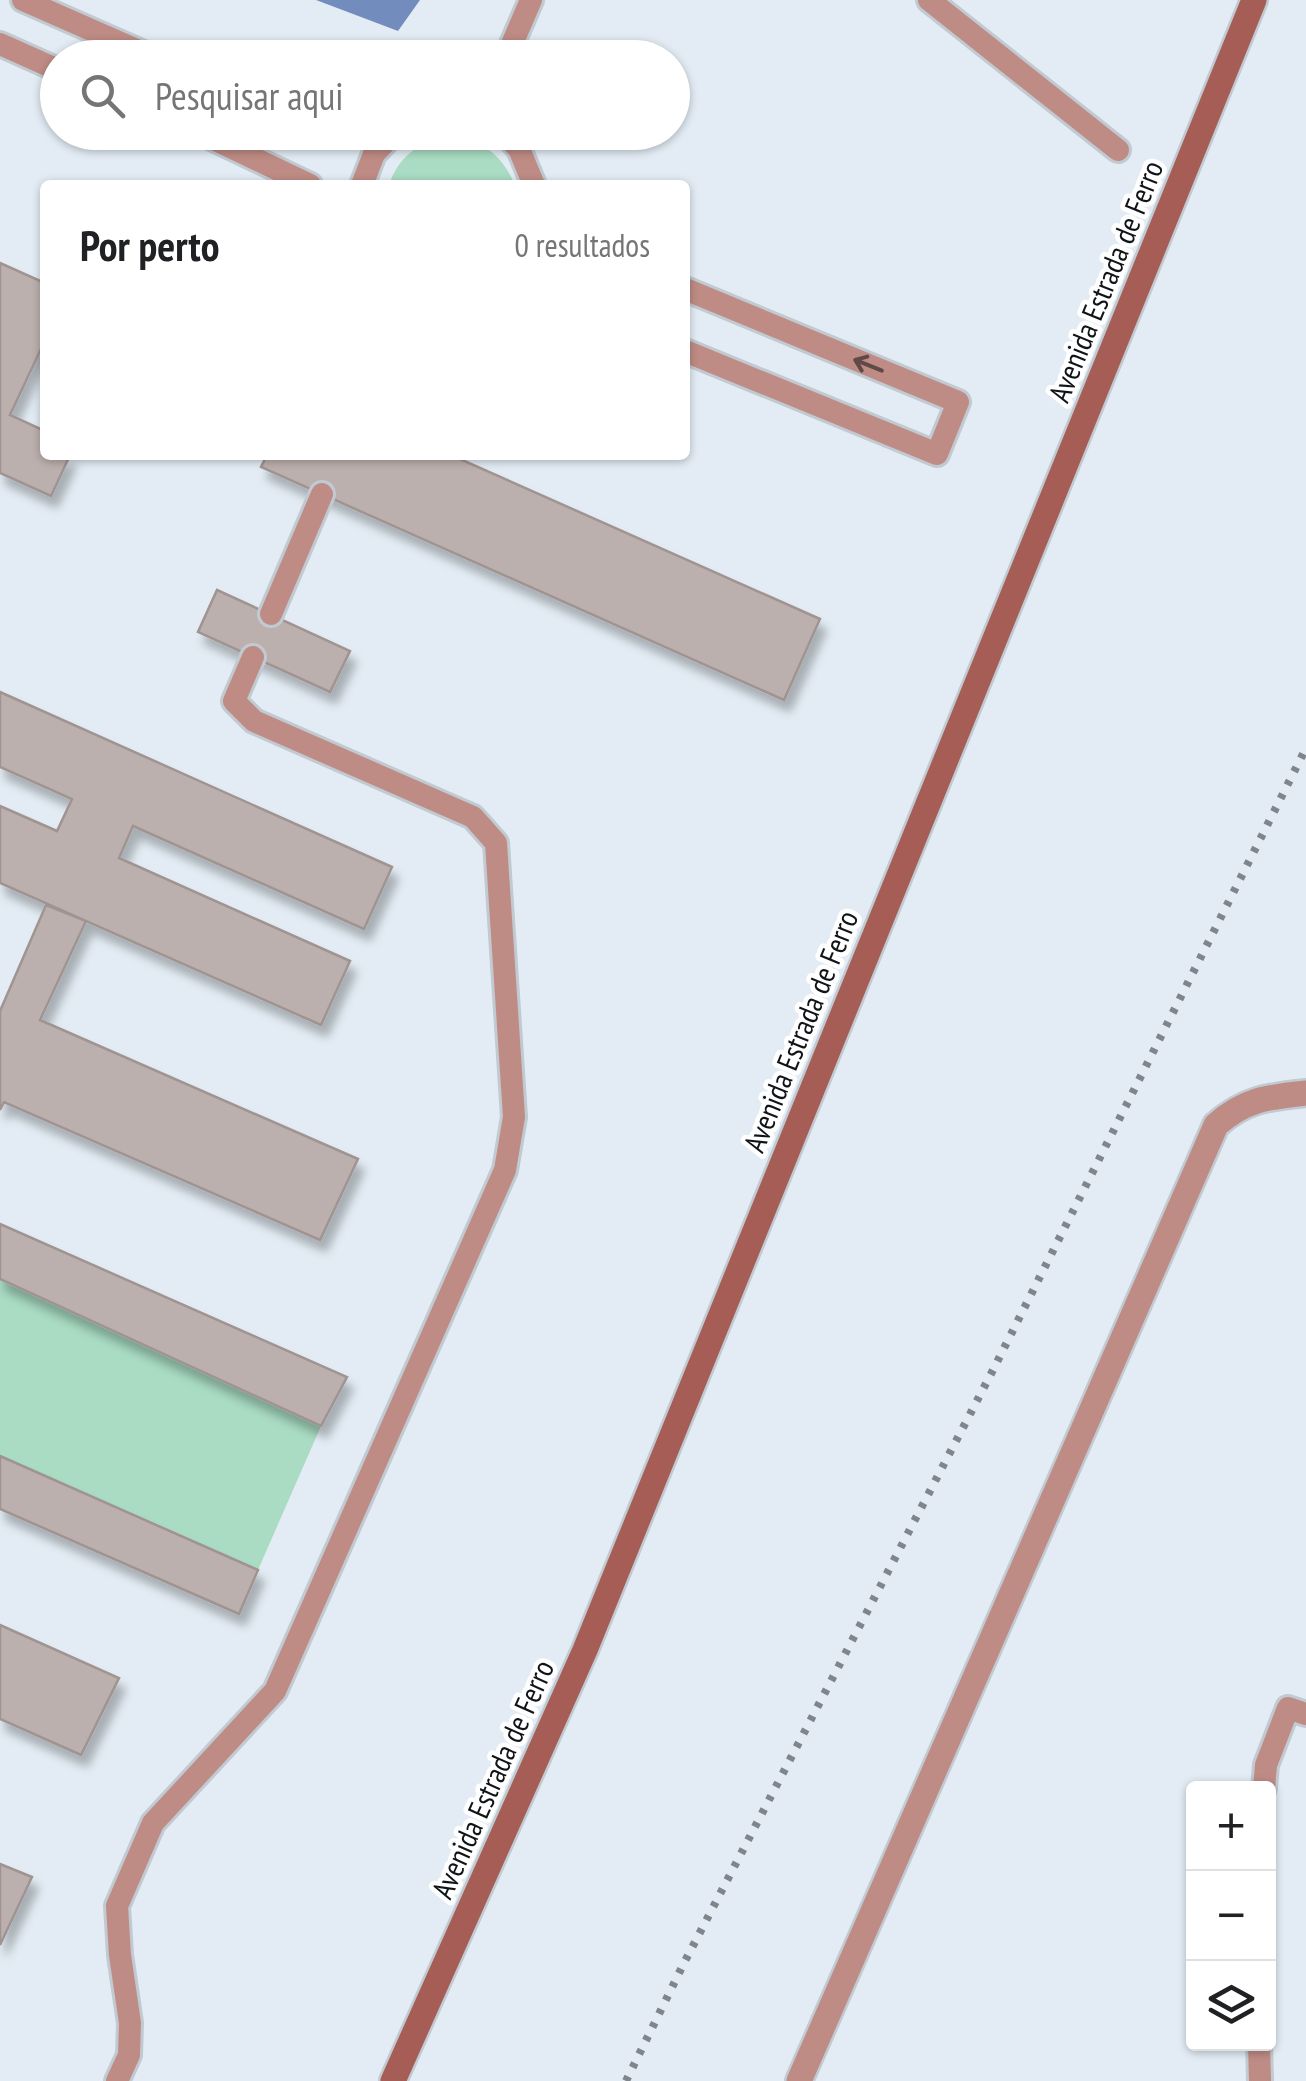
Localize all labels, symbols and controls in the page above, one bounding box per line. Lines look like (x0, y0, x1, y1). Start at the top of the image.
search box (40, 40, 690, 150)
icon: search (75, 68, 130, 123)
text: Pesquisar aqui (155, 71, 344, 120)
street label: Avenida Estrada de Ferro (1039, 155, 1171, 407)
text: Por perto (80, 218, 219, 273)
text: 0 resultados (515, 224, 650, 266)
one-way arrow (853, 354, 884, 372)
street label: Avenida Estrada de Ferro (734, 905, 866, 1157)
street label: Avenida Estrada de Ferro (422, 1654, 562, 1904)
map controls (1186, 1781, 1276, 2051)
button: + (1186, 1781, 1276, 1871)
button: − (1186, 1871, 1276, 1961)
button: layers (1186, 1961, 1276, 2051)

